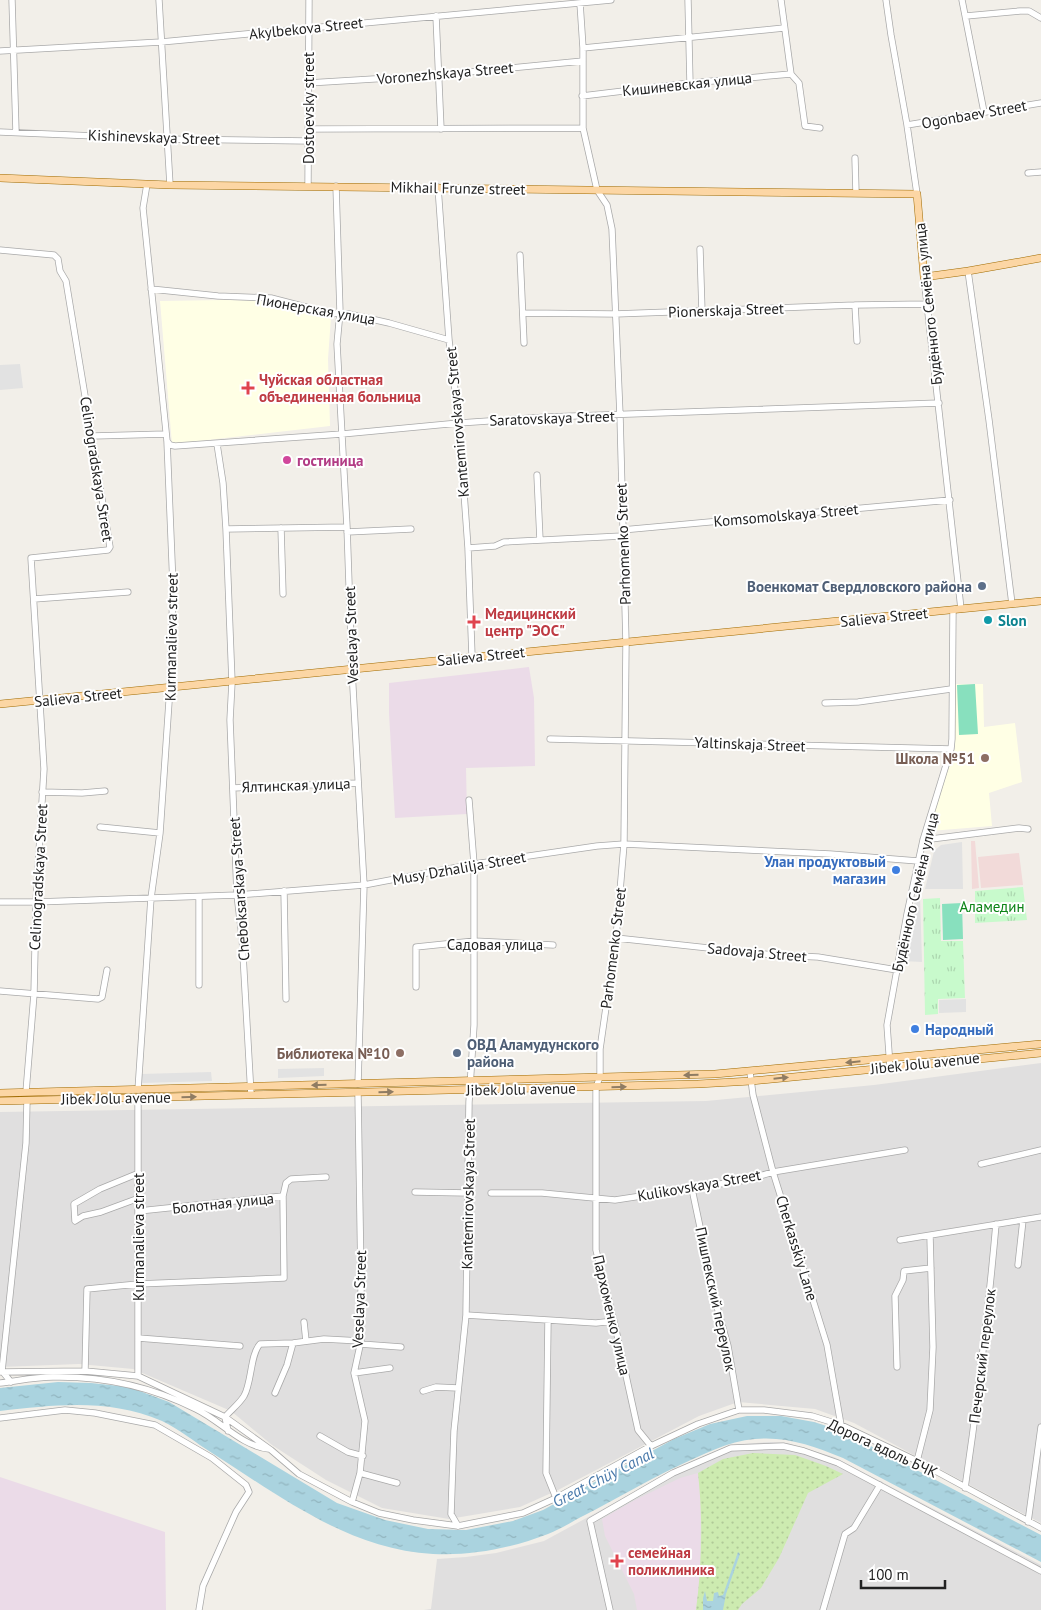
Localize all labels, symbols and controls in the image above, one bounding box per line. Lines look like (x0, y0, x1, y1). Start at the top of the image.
street label: Akylbekova Street (248, 13, 364, 43)
street label: Dostoevsky street (299, 52, 318, 164)
street label: Voronezhskaya Street (375, 58, 514, 89)
street label: Кишиневская улица (621, 68, 753, 100)
street label: Ogonbaev Street (920, 95, 1028, 133)
street label: Kishinevskaya Street (88, 125, 220, 149)
street label: Mikhail Frunze street (390, 177, 526, 199)
street label: Будённого Семёна улица (910, 222, 946, 386)
street label: Пионерская улица (255, 289, 377, 329)
street label: Pionerskaja Street (668, 298, 784, 322)
street label: Kantemirovskaya Street (441, 346, 473, 498)
place label: Чуйская областная объединенная больница (259, 370, 421, 406)
marker: Чуйская областная объединенная больница (241, 381, 255, 395)
street label: Celinogradskaya Street (76, 395, 118, 543)
street label: Saratovskaya Street (489, 406, 615, 430)
place label: гостиница (297, 451, 364, 470)
marker: гостиница (281, 454, 293, 466)
street label: Parhomenko Street (611, 483, 635, 605)
street label: Komsomolskaya Street (713, 499, 859, 531)
street label: Kurmanalieva street (160, 573, 182, 701)
place label: Военкомат Свердловского района (747, 577, 972, 596)
marker: Военкомат Свердловского района (976, 580, 988, 592)
street label: Veselaya Street (340, 586, 362, 685)
street label: Salieva Street (839, 603, 929, 631)
place label: Медицинский центр "ЭОС" (485, 604, 576, 640)
place label: Slon (998, 611, 1027, 630)
marker: Slon (982, 614, 994, 626)
marker: Медицинский центр "ЭОС" (467, 615, 481, 629)
street label: Salieva Street (436, 642, 526, 670)
street label: Salieva Street (33, 683, 123, 711)
street label: Yaltinskaja Street (694, 733, 806, 755)
place label: Школа №51 (896, 749, 975, 768)
marker: Школа №51 (979, 752, 991, 764)
street label: Ялтинская улица (241, 774, 351, 796)
street label: Celinogradskaya Street (25, 803, 51, 951)
street label: Будённого Семёна улица (887, 810, 943, 974)
street label: Cheboksarskaya Street (224, 816, 254, 962)
street label: Musy Dzhalilja Street (391, 847, 527, 889)
place label: Улан продуктовый магазин (763, 852, 886, 888)
marker: Улан продуктовый магазин (890, 864, 902, 876)
street label: Parhomenko Street (596, 886, 630, 1010)
park label: Аламедин (959, 897, 1025, 916)
street label: Садовая улица (447, 935, 543, 954)
street label: Sadovaja Street (706, 938, 808, 966)
place label: Народный (925, 1020, 994, 1039)
marker: Народный (909, 1023, 921, 1035)
place label: ОВД Аламудунского района (467, 1035, 599, 1071)
place label: Библиотека №10 (277, 1044, 390, 1063)
marker: Библиотека №10 (394, 1047, 406, 1059)
marker: ОВД Аламудунского района (451, 1047, 463, 1059)
street label: Jibek Jolu avenue (868, 1048, 981, 1078)
one-way arrow (845, 1058, 861, 1066)
one-way arrow (683, 1071, 699, 1079)
one-way arrow (773, 1074, 789, 1082)
street label: Jibek Jolu avenue (465, 1079, 576, 1099)
one-way arrow (311, 1081, 327, 1089)
one-way arrow (611, 1082, 627, 1090)
street label: Jibek Jolu avenue (60, 1088, 171, 1108)
one-way arrow (378, 1088, 394, 1096)
one-way arrow (181, 1092, 197, 1100)
street label: Kantemirovskaya Street (457, 1118, 479, 1270)
street label: Kulikovskaya Street (636, 1165, 762, 1205)
street label: Kurmanalieva street (129, 1173, 148, 1301)
street label: Болотная улица (171, 1188, 275, 1218)
street label: Cherkasskiy Lane (772, 1193, 822, 1303)
street label: Пишпекский переулок (691, 1225, 741, 1374)
street label: Veselaya Street (348, 1250, 370, 1349)
street label: Пархоменко улица (589, 1253, 635, 1377)
street label: Печерский переулок (964, 1287, 1000, 1424)
street label: Дорога вдоль БЧК (825, 1414, 941, 1482)
water label: Great Chüy Canal (549, 1442, 658, 1511)
place label: семейная поликлиника (628, 1543, 715, 1579)
marker: семейная поликлиника (610, 1554, 624, 1568)
scale bar (861, 1558, 945, 1590)
text: 100 m (868, 1565, 909, 1584)

